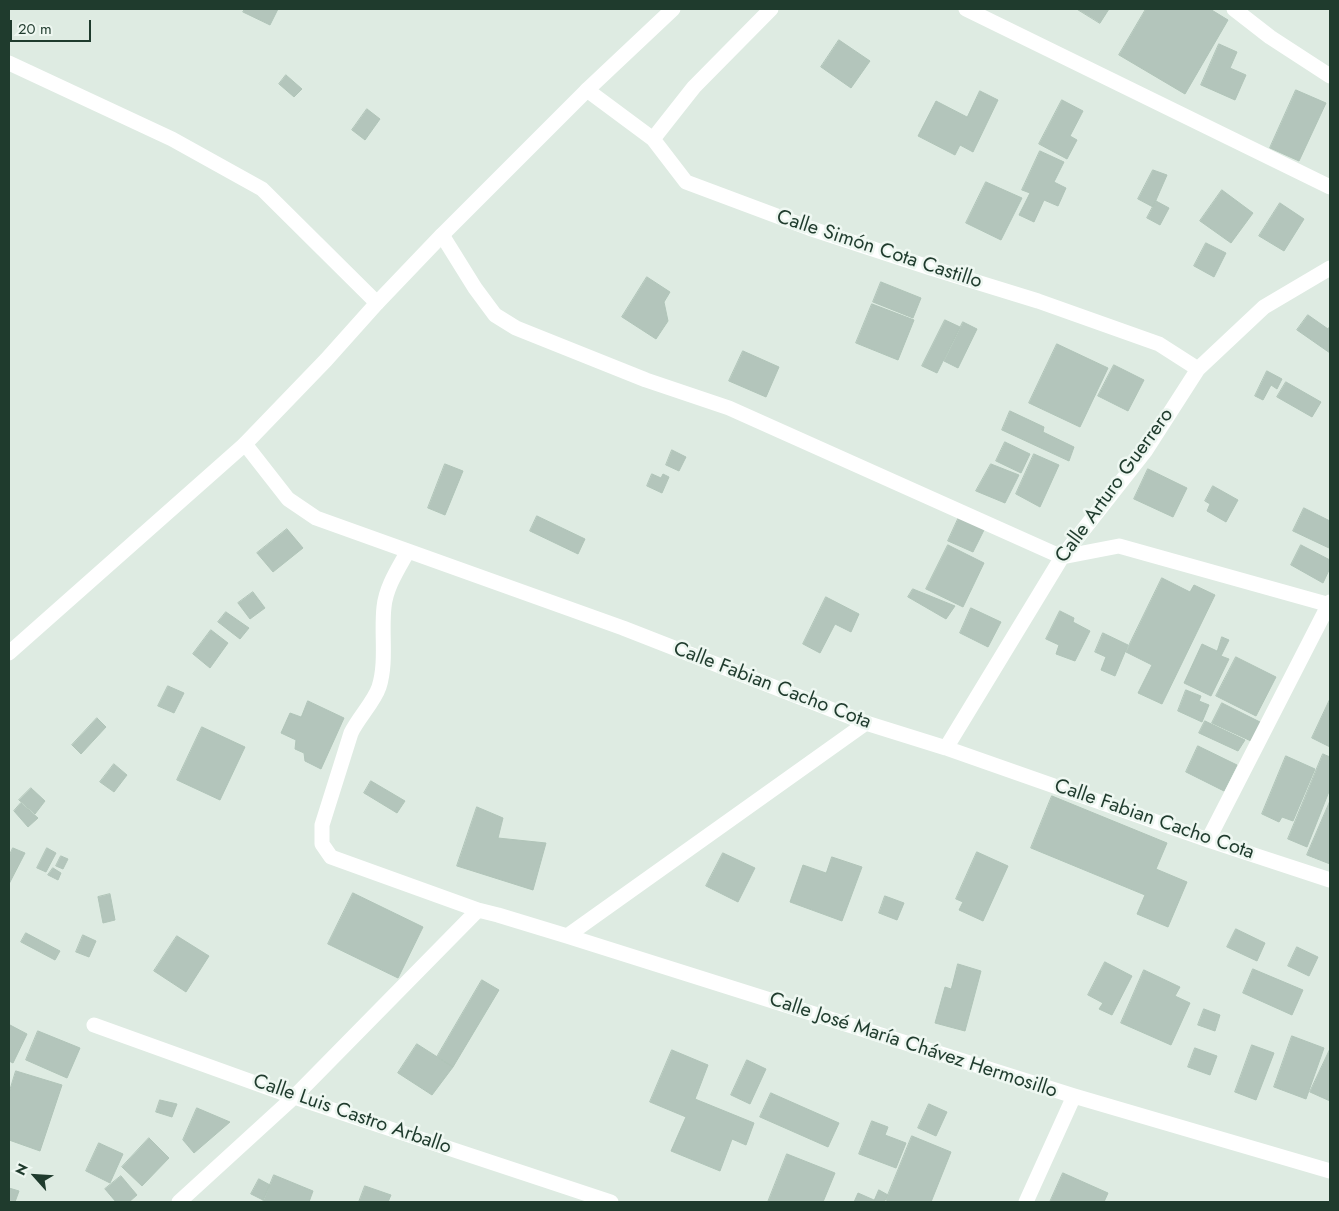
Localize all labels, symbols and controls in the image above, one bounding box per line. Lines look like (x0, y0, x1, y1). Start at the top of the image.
scale bar (12, 10, 94, 42)
text: 20 m (18, 18, 52, 40)
street label: Calle Simón Cota Castillo (773, 205, 985, 295)
street label: Calle Arturo Guerrero (1051, 404, 1179, 568)
street label: Calle Fabian Cacho Cota (670, 637, 874, 735)
street label: Calle Fabian Cacho Cota (1051, 774, 1257, 866)
street label: Calle José María Chávez Hermosillo (766, 988, 1060, 1104)
street label: Calle Luis Castro Arballo (250, 1070, 454, 1160)
north arrow (10, 1151, 60, 1201)
text: N (10, 1160, 33, 1179)

